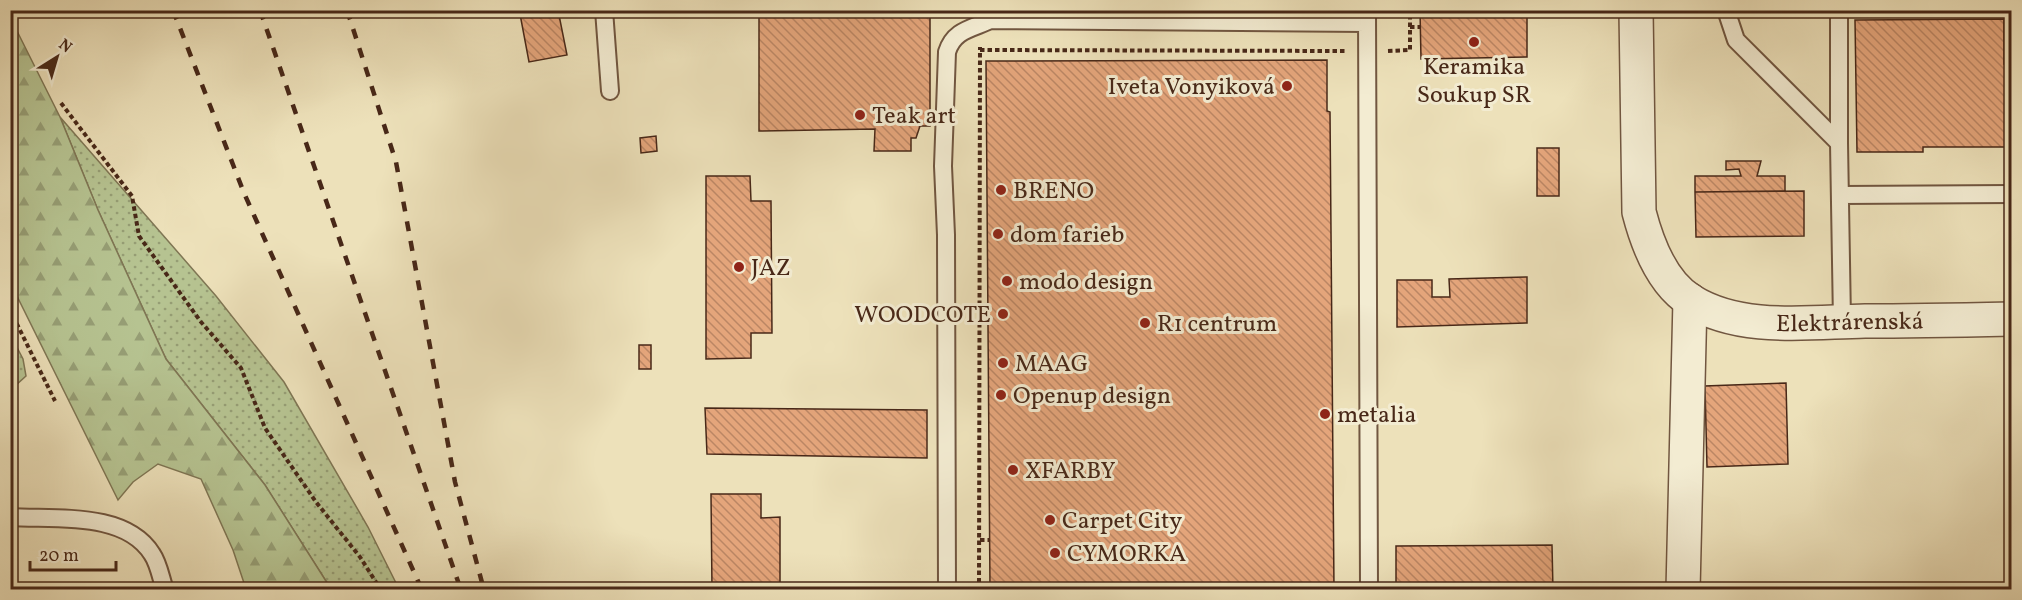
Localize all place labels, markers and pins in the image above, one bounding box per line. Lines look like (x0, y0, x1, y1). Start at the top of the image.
marker: Keramika Soukup SR (1467, 35, 1481, 49)
place label: Keramika Soukup SR (1417, 51, 1531, 113)
place label: Iveta Vonyiková (1108, 71, 1275, 105)
marker: Iveta Vonyiková (1280, 79, 1294, 93)
place label: Teak art (872, 100, 956, 134)
marker: Teak art (853, 108, 867, 122)
place label: BRENO (1013, 175, 1094, 209)
marker: BRENO (994, 183, 1008, 197)
place label: dom farieb (1010, 219, 1124, 253)
marker: dom farieb (991, 227, 1005, 241)
place label: JAZ (751, 252, 791, 286)
marker: JAZ (732, 260, 746, 274)
place label: modo design (1019, 266, 1153, 300)
marker: modo design (1000, 274, 1014, 288)
place label: WOODCOTE (854, 299, 991, 333)
marker: WOODCOTE (996, 307, 1010, 321)
place label: R1 centrum (1157, 308, 1277, 342)
marker: R1 centrum (1138, 316, 1152, 330)
place label: MAAG (1015, 348, 1088, 382)
marker: MAAG (996, 356, 1010, 370)
place label: Openup design (1013, 380, 1171, 414)
marker: Openup design (994, 388, 1008, 402)
place label: metalia (1337, 399, 1416, 433)
marker: metalia (1318, 407, 1332, 421)
place label: XFARBY (1025, 455, 1116, 489)
marker: XFARBY (1006, 463, 1020, 477)
place label: Carpet City (1062, 505, 1182, 539)
marker: Carpet City (1043, 513, 1057, 527)
place label: CYMORKA (1067, 538, 1186, 572)
marker: CYMORKA (1048, 546, 1062, 560)

